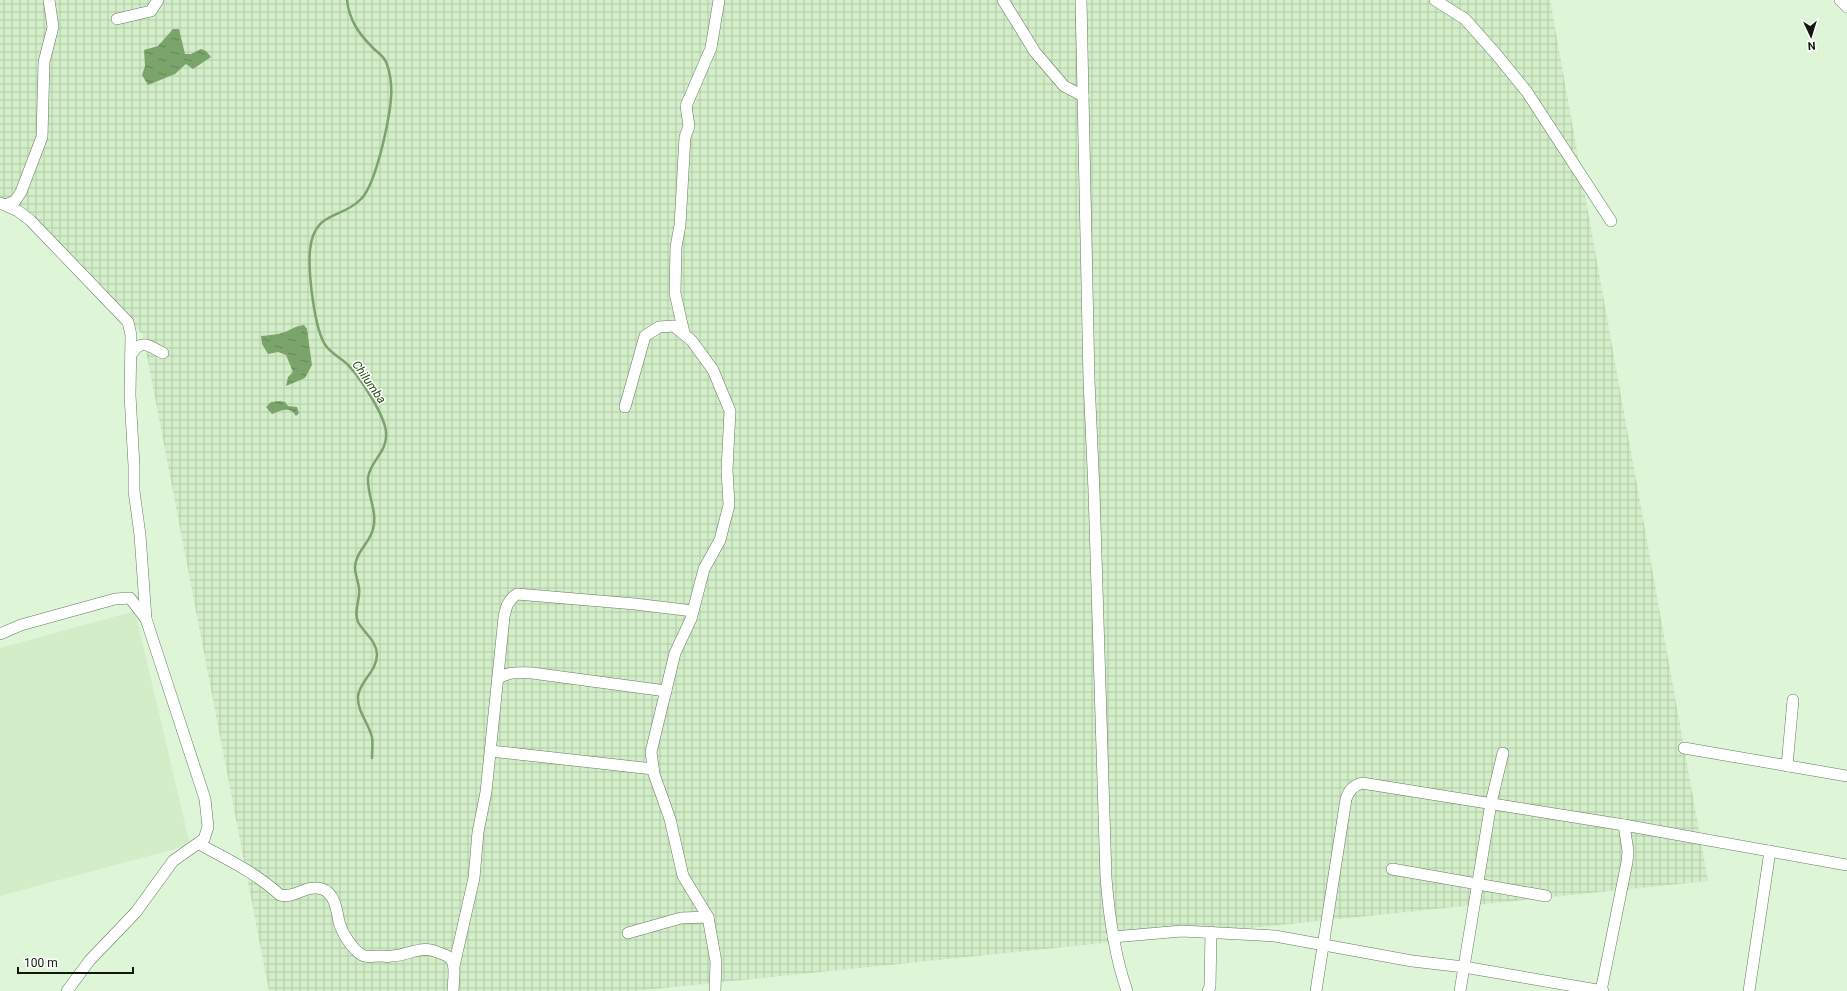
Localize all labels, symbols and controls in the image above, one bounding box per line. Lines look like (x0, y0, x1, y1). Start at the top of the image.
north arrow (1791, 16, 1831, 56)
text: N (1807, 39, 1816, 52)
water label: Chilumba (349, 358, 389, 406)
scale bar (18, 949, 133, 975)
text: 100 m (24, 956, 58, 970)

